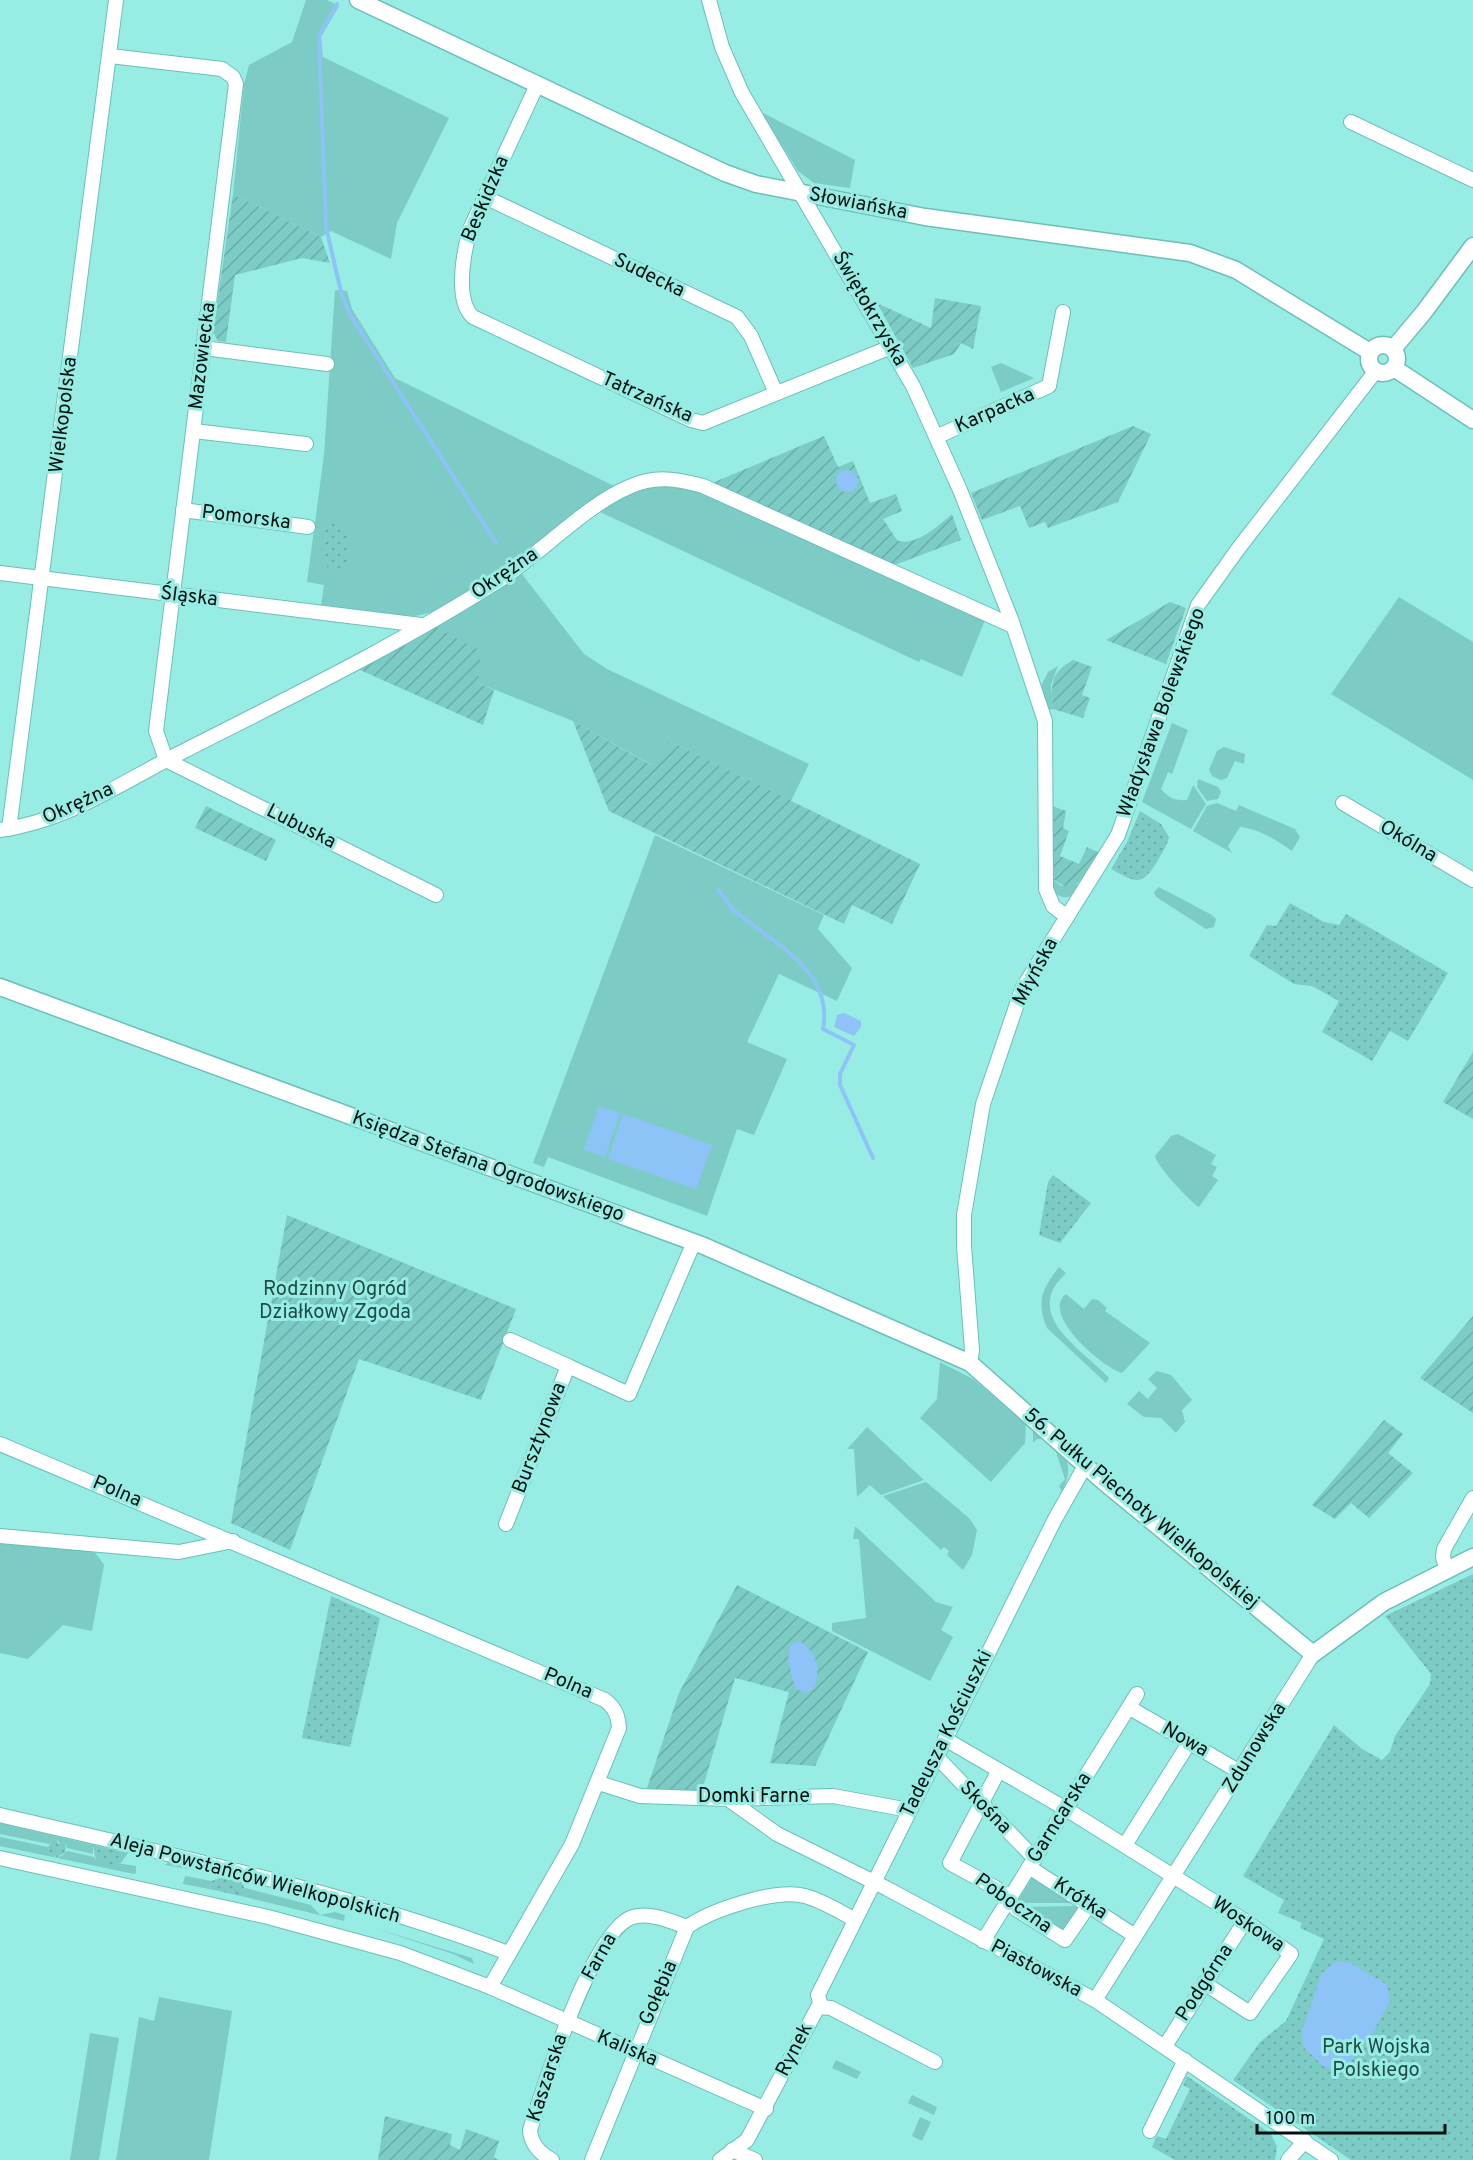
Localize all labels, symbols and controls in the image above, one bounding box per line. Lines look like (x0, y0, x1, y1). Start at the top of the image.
street label: Beskidzka (456, 152, 516, 246)
street label: Słowiańska (807, 182, 909, 226)
street label: Świętokrzyska (826, 246, 914, 371)
street label: Sudecka (609, 248, 689, 304)
street label: Mazowiecka (184, 301, 222, 411)
street label: Wielkopolska (44, 355, 84, 475)
street label: Tatrzańska (597, 366, 697, 430)
street label: Karpacka (951, 382, 1039, 440)
street label: Pomorska (200, 500, 292, 536)
street label: Okrężna (467, 542, 543, 606)
street label: Śląska (159, 579, 219, 613)
street label: Władysława Bolewskiego (1112, 604, 1212, 822)
street label: Okrężna (38, 777, 118, 831)
street label: Lubuska (262, 798, 340, 856)
street label: Okólna (1374, 815, 1442, 869)
street label: Młyńska (1007, 934, 1065, 1010)
street label: Księdza Stefana Ogrodowskiego (348, 1106, 628, 1228)
park label: Rodzinny Ogród Działkowy Zgoda (259, 1277, 411, 1326)
street label: Bursztynowa (507, 1379, 573, 1497)
street label: 56. Pułku Piechoty Wielkopolskiej (1018, 1403, 1264, 1615)
street label: Polna (88, 1470, 146, 1514)
street label: Tadeusza Kościuszki (895, 1646, 999, 1822)
street label: Polna (539, 1662, 597, 1706)
street label: Zdunowska (1217, 1698, 1293, 1798)
street label: Nowa (1157, 1716, 1213, 1764)
street label: Garncarska (1022, 1768, 1098, 1868)
street label: Skośna (953, 1776, 1017, 1840)
street label: Domki Farne (698, 1784, 810, 1810)
street label: Aleja Powstańców Wielkopolskich (107, 1828, 403, 1930)
street label: Poboczna (969, 1868, 1057, 1940)
street label: Krótka (1048, 1872, 1112, 1926)
street label: Woskowa (1207, 1891, 1289, 1959)
street label: Farna (577, 1929, 623, 1985)
street label: Piastowska (986, 1934, 1086, 2004)
street label: Podgórna (1170, 1939, 1240, 2027)
street label: Gołębia (634, 1957, 684, 2029)
street label: Rynek (771, 2019, 819, 2081)
street label: Kaliska (593, 2025, 661, 2073)
street label: Kaszarska (522, 2031, 574, 2125)
park label: Park Wojska Polskiego (1322, 2035, 1430, 2084)
scale bar (1257, 2097, 1444, 2135)
text: 100 m (1266, 2108, 1315, 2131)

